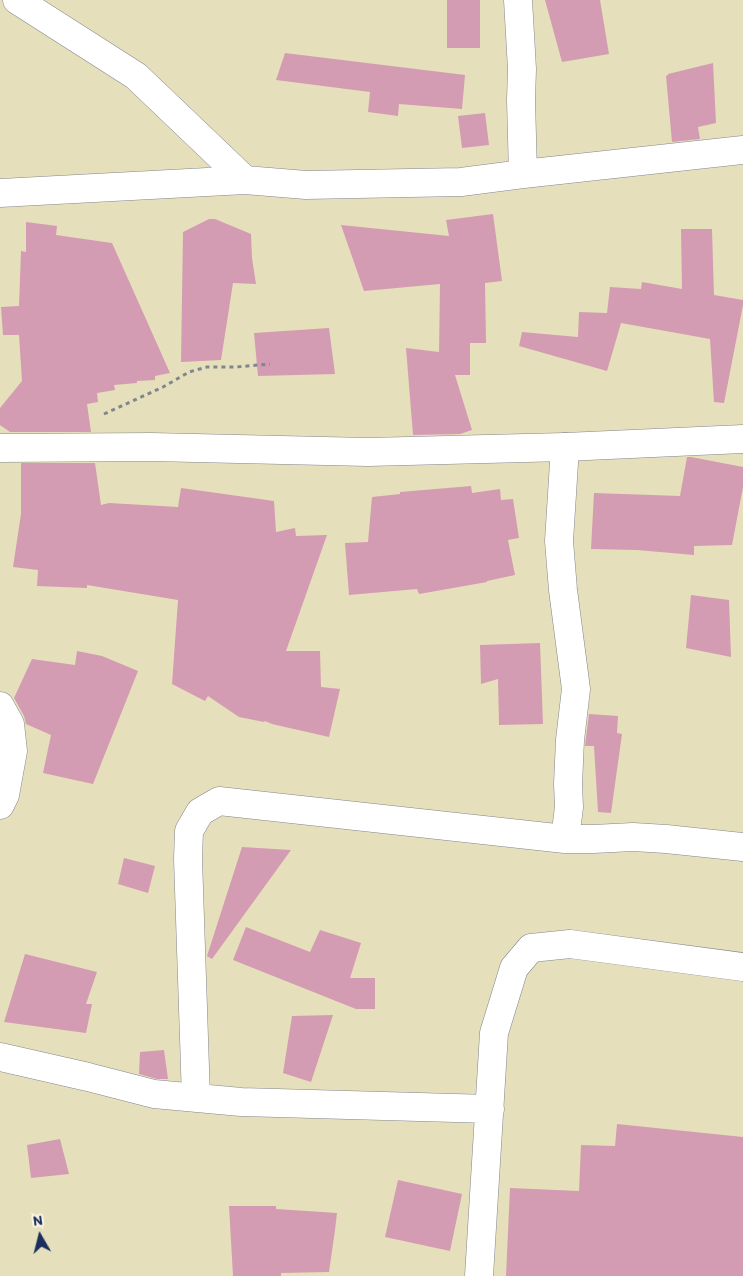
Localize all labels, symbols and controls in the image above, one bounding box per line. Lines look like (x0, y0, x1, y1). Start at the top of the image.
north arrow (15, 1211, 65, 1261)
text: N (32, 1212, 44, 1230)

